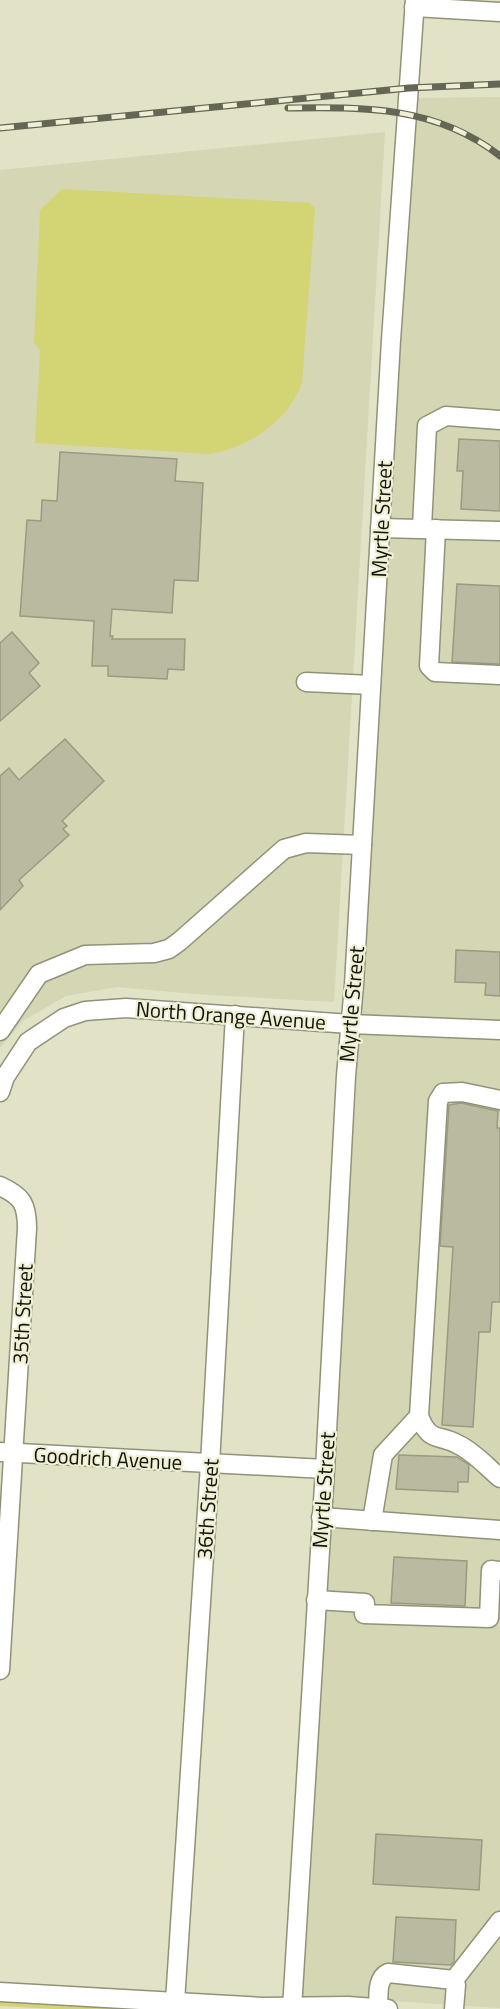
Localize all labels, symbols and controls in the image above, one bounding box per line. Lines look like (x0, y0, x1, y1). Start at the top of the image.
street label: Myrtle Street (362, 459, 400, 578)
street label: Myrtle Street (330, 944, 372, 1063)
street label: North Orange Avenue (135, 992, 327, 1038)
street label: 35th Street (3, 1262, 41, 1365)
street label: Myrtle Street (303, 1430, 343, 1549)
street label: Goodrich Avenue (33, 1438, 183, 1478)
street label: 36th Street (188, 1457, 227, 1560)

